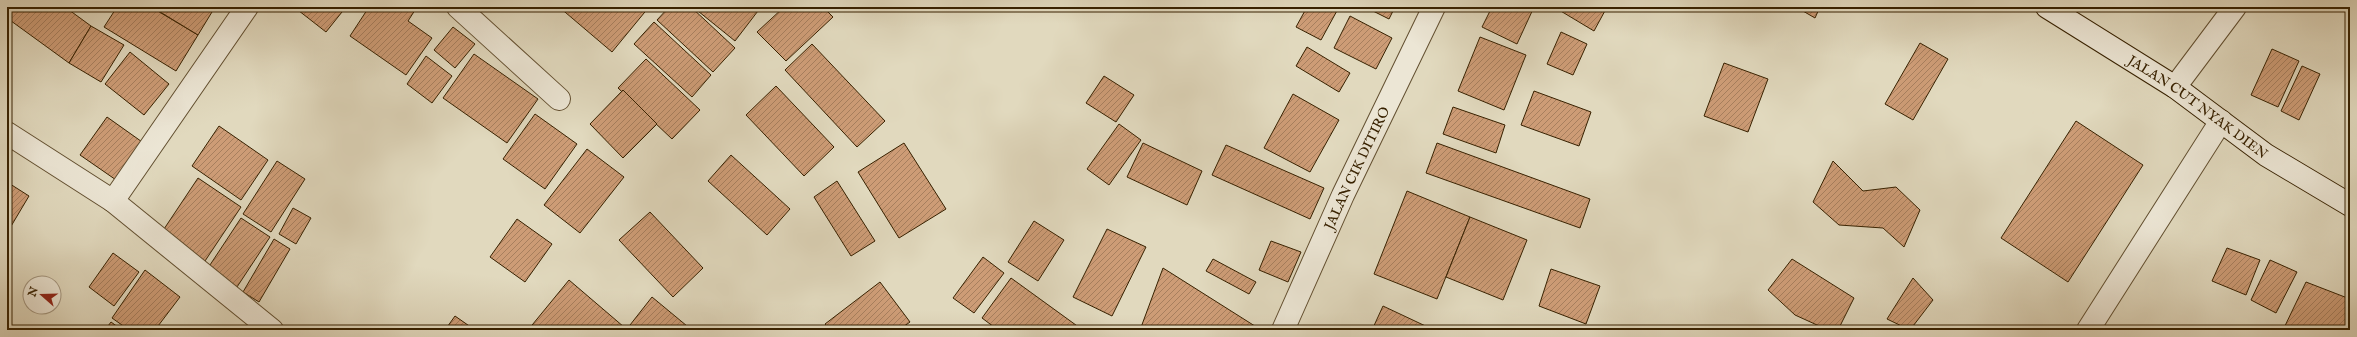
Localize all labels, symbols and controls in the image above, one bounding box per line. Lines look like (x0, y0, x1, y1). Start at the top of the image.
street label: JALAN CUT NYAK DIEN (2122, 51, 2271, 163)
street label: JALAN CIK DITIRO (1320, 104, 1395, 234)
north arrow (22, 275, 62, 315)
text: N (25, 285, 42, 300)

